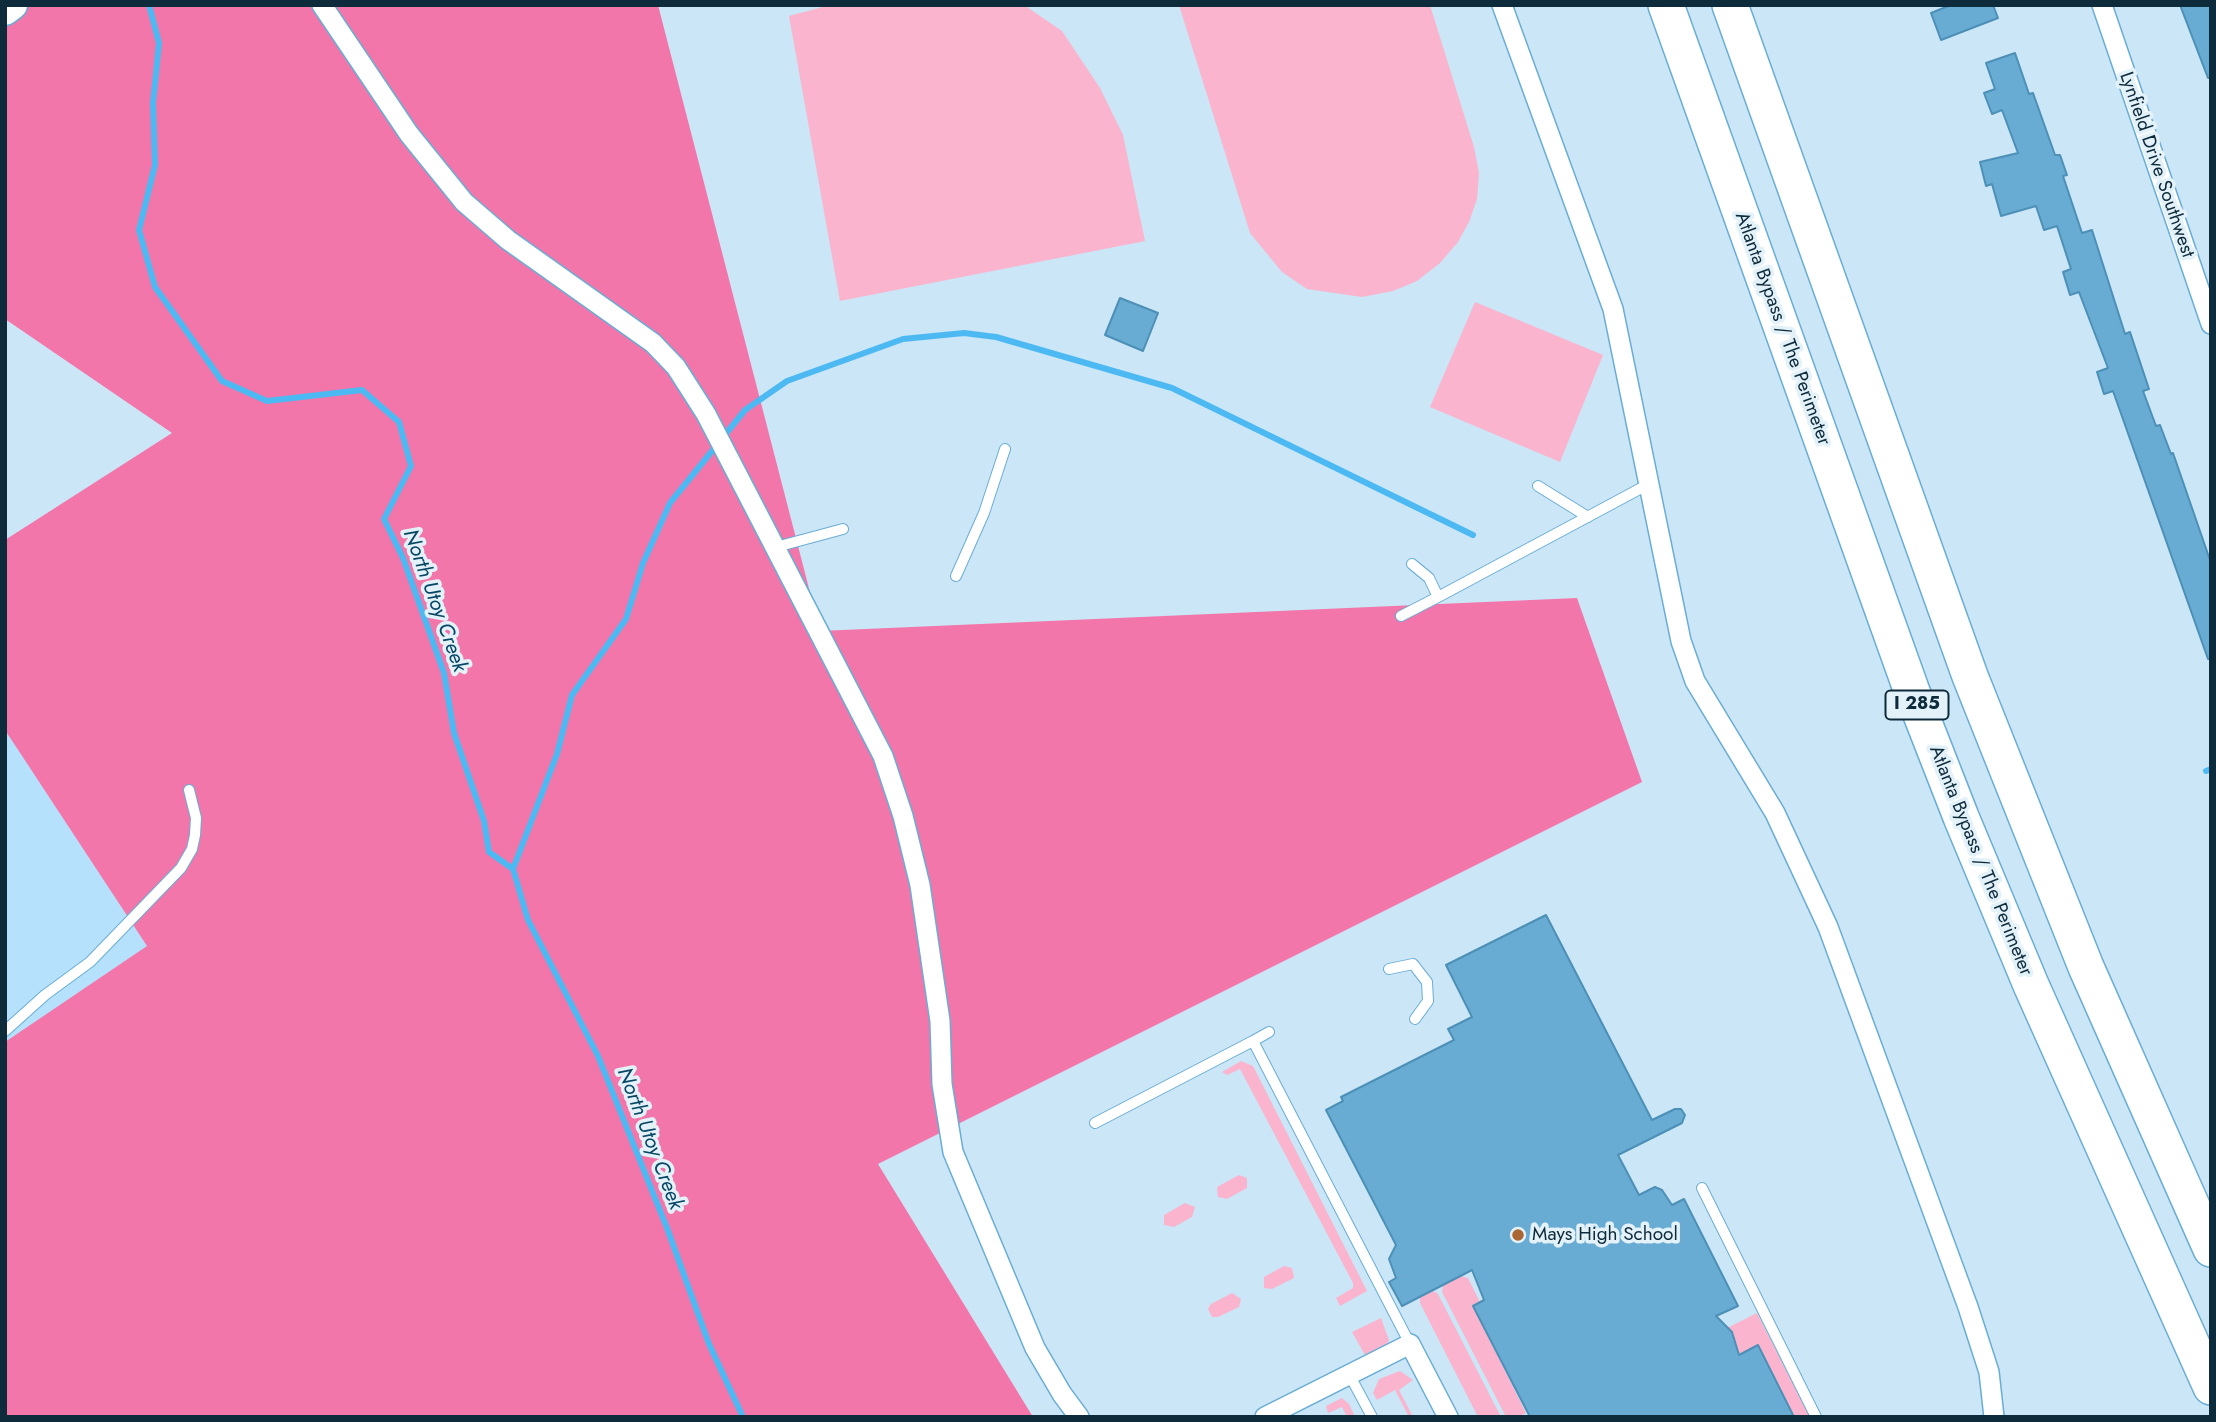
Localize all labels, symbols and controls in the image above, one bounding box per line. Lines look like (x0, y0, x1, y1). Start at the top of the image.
street label: Lynfield Drive Southwest (2114, 69, 2198, 261)
street label: Atlanta Bypass / The Perimeter (1729, 209, 1835, 449)
water label: North Utoy Creek (396, 526, 472, 676)
road number: I 285 (1885, 690, 1948, 720)
street label: Atlanta Bypass / The Perimeter (1923, 743, 2037, 979)
water label: North Utoy Creek (610, 1064, 688, 1214)
place label: Mays High School (1532, 1224, 1678, 1246)
marker: Mays High School (1510, 1227, 1526, 1243)

